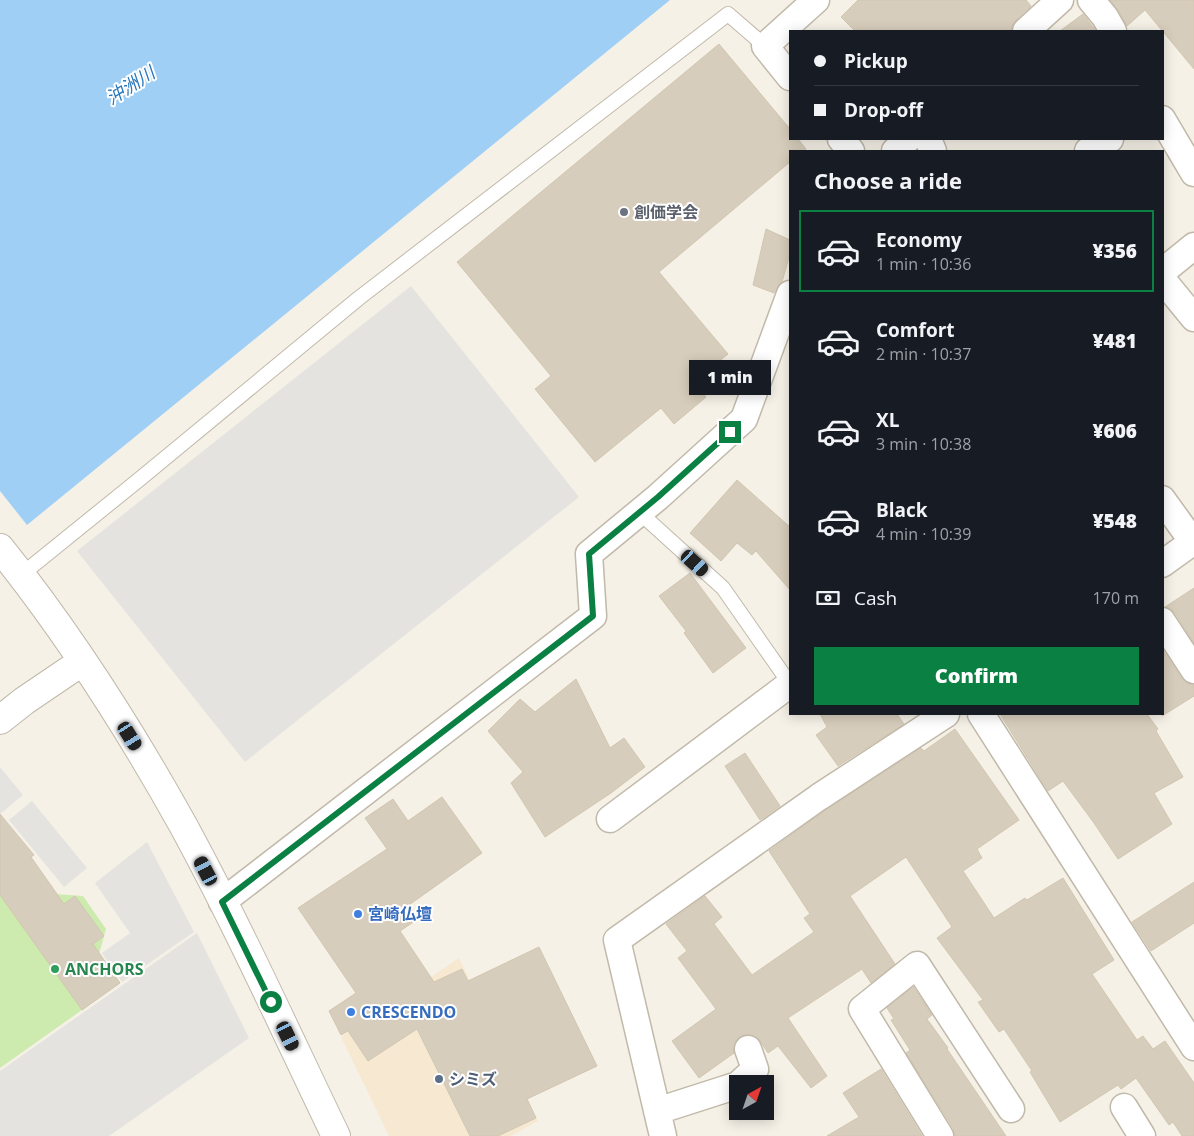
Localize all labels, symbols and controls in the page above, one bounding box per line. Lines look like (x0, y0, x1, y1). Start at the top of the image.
text: Pickup (844, 48, 908, 74)
water label: 沖洲川 (101, 59, 161, 110)
text: Drop-off (844, 97, 923, 123)
text: Choose a ride (814, 165, 962, 195)
place label: 創価学会 (634, 201, 698, 223)
marker: 創価学会 (618, 206, 630, 218)
text: Economy (876, 227, 962, 253)
icon: car (816, 229, 861, 274)
text: ¥356 (1092, 238, 1137, 264)
text: 1 min · 10:36 (876, 253, 971, 275)
text: Comfort (876, 317, 955, 343)
icon: car (816, 319, 861, 364)
text: ¥481 (1092, 328, 1137, 354)
text: 2 min · 10:37 (876, 343, 971, 365)
callout: 1 min (689, 360, 771, 394)
text: 1 min (707, 366, 753, 388)
text: XL (876, 407, 899, 433)
icon: car (816, 409, 861, 454)
text: ¥606 (1092, 418, 1137, 444)
route end (719, 421, 741, 443)
text: 3 min · 10:38 (876, 433, 971, 455)
text: Black (876, 497, 928, 523)
icon: car (816, 499, 861, 544)
text: ¥548 (1092, 508, 1137, 534)
text: 4 min · 10:39 (876, 523, 971, 545)
car (678, 547, 711, 579)
icon: cash (814, 584, 842, 612)
text: Cash (854, 585, 897, 611)
text: 170 m (1093, 587, 1139, 609)
button: Confirm (814, 647, 1139, 705)
car (115, 719, 144, 753)
car (192, 854, 219, 888)
place label: 宮崎仏壇 (368, 903, 432, 925)
marker: 宮崎仏壇 (352, 908, 364, 920)
place label: ANCHORS (65, 958, 144, 980)
marker: ANCHORS (49, 963, 61, 975)
route start (260, 991, 282, 1013)
place label: CRESCENDO (361, 1001, 456, 1023)
marker: CRESCENDO (345, 1006, 357, 1018)
car (274, 1019, 301, 1053)
place label: シミズ (449, 1068, 497, 1090)
marker: シミズ (433, 1073, 445, 1085)
north arrow (729, 1075, 774, 1120)
map controls (729, 1075, 774, 1120)

